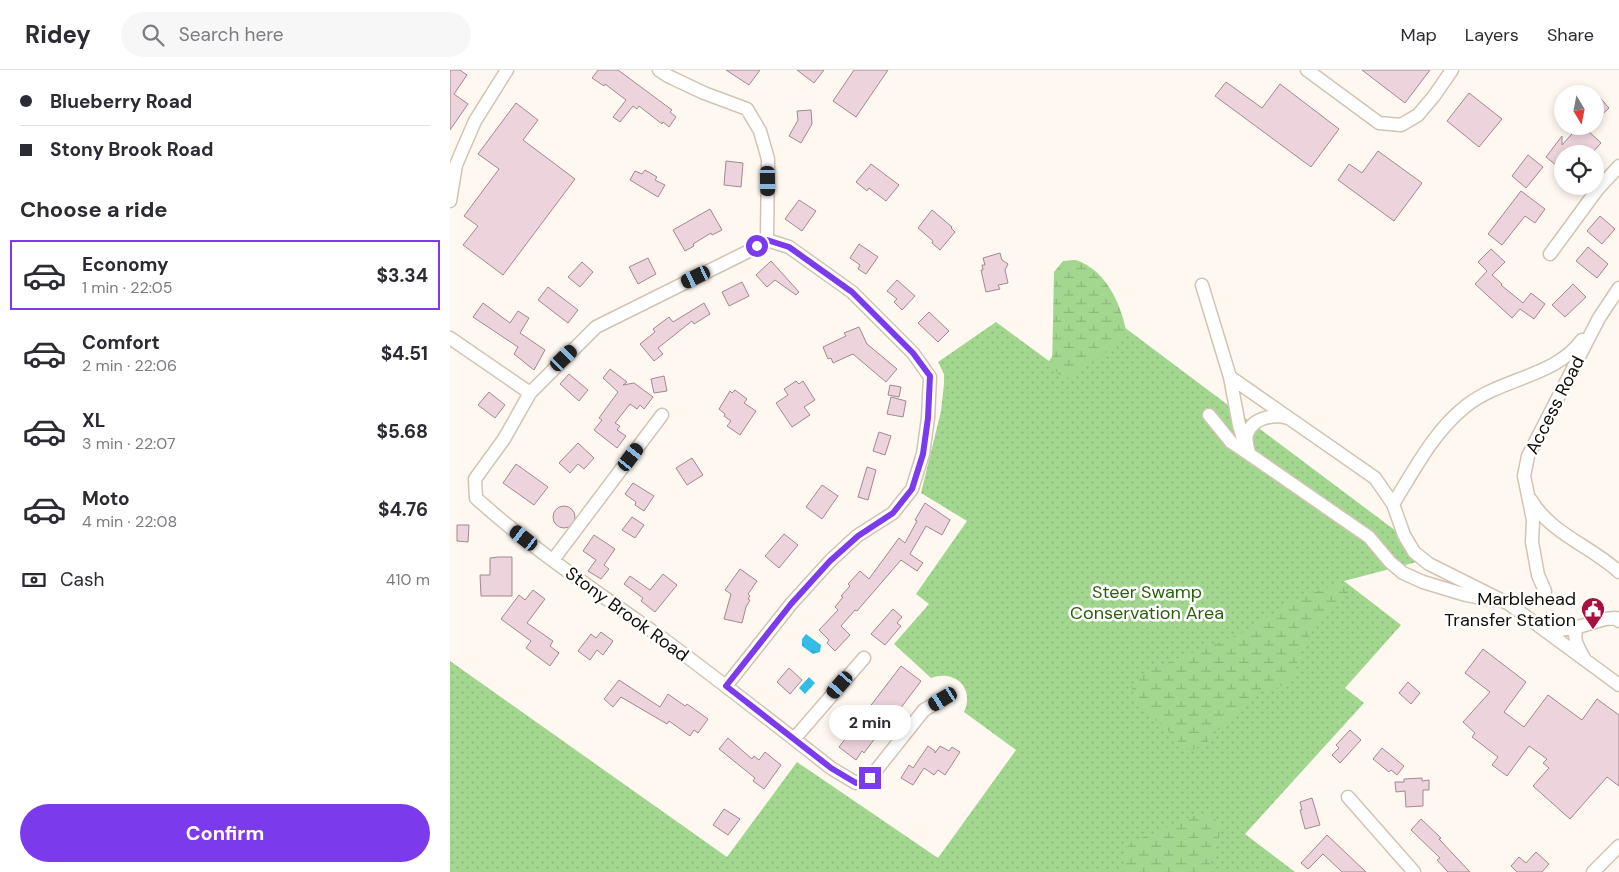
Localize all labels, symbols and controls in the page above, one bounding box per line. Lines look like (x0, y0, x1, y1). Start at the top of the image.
search box (121, 12, 471, 57)
text: Ridey (25, 19, 91, 50)
icon: search (139, 21, 167, 49)
text: Search here (179, 22, 284, 47)
text: Map (1401, 23, 1437, 47)
text: Layers (1465, 23, 1519, 47)
text: Share (1547, 23, 1594, 47)
north arrow (1554, 85, 1604, 135)
map controls (1554, 85, 1604, 195)
text: Blueberry Road (50, 89, 192, 114)
text: Stony Brook Road (50, 137, 213, 162)
button: locate (1554, 145, 1604, 195)
car (760, 166, 775, 196)
text: Choose a ride (20, 195, 168, 224)
route start (746, 235, 768, 257)
text: Economy (82, 252, 169, 277)
icon: car (22, 253, 67, 298)
text: $3.34 (376, 263, 428, 288)
car (679, 264, 712, 290)
text: 1 min · 22:05 (82, 277, 173, 298)
text: Comfort (82, 330, 160, 355)
icon: car (22, 331, 67, 376)
text: $4.51 (381, 341, 428, 366)
car (547, 342, 580, 374)
street label: Access Road (1520, 352, 1590, 458)
text: 2 min · 22:06 (82, 355, 177, 376)
text: XL (82, 408, 105, 433)
icon: car (22, 409, 67, 454)
text: $5.68 (376, 419, 428, 444)
text: 3 min · 22:07 (82, 433, 176, 454)
car (615, 441, 646, 473)
text: Moto (82, 486, 130, 511)
icon: car (22, 487, 67, 532)
text: $4.76 (378, 497, 428, 522)
text: 4 min · 22:08 (82, 511, 177, 532)
car (507, 523, 540, 553)
street label: Stony Brook Road (560, 561, 694, 667)
icon: cash (20, 566, 48, 594)
text: Cash (60, 567, 104, 592)
text: 410 m (386, 569, 430, 590)
park label: Steer Swamp Conservation Area (1070, 580, 1224, 625)
place label: Marblehead Transfer Station (1444, 587, 1576, 632)
public building icon: Marblehead Transfer Station (1580, 596, 1606, 630)
car (824, 669, 855, 701)
car (926, 685, 959, 713)
callout: 2 min (829, 706, 911, 740)
text: 2 min (849, 712, 891, 733)
route end (859, 767, 881, 789)
button: Confirm (20, 804, 430, 862)

